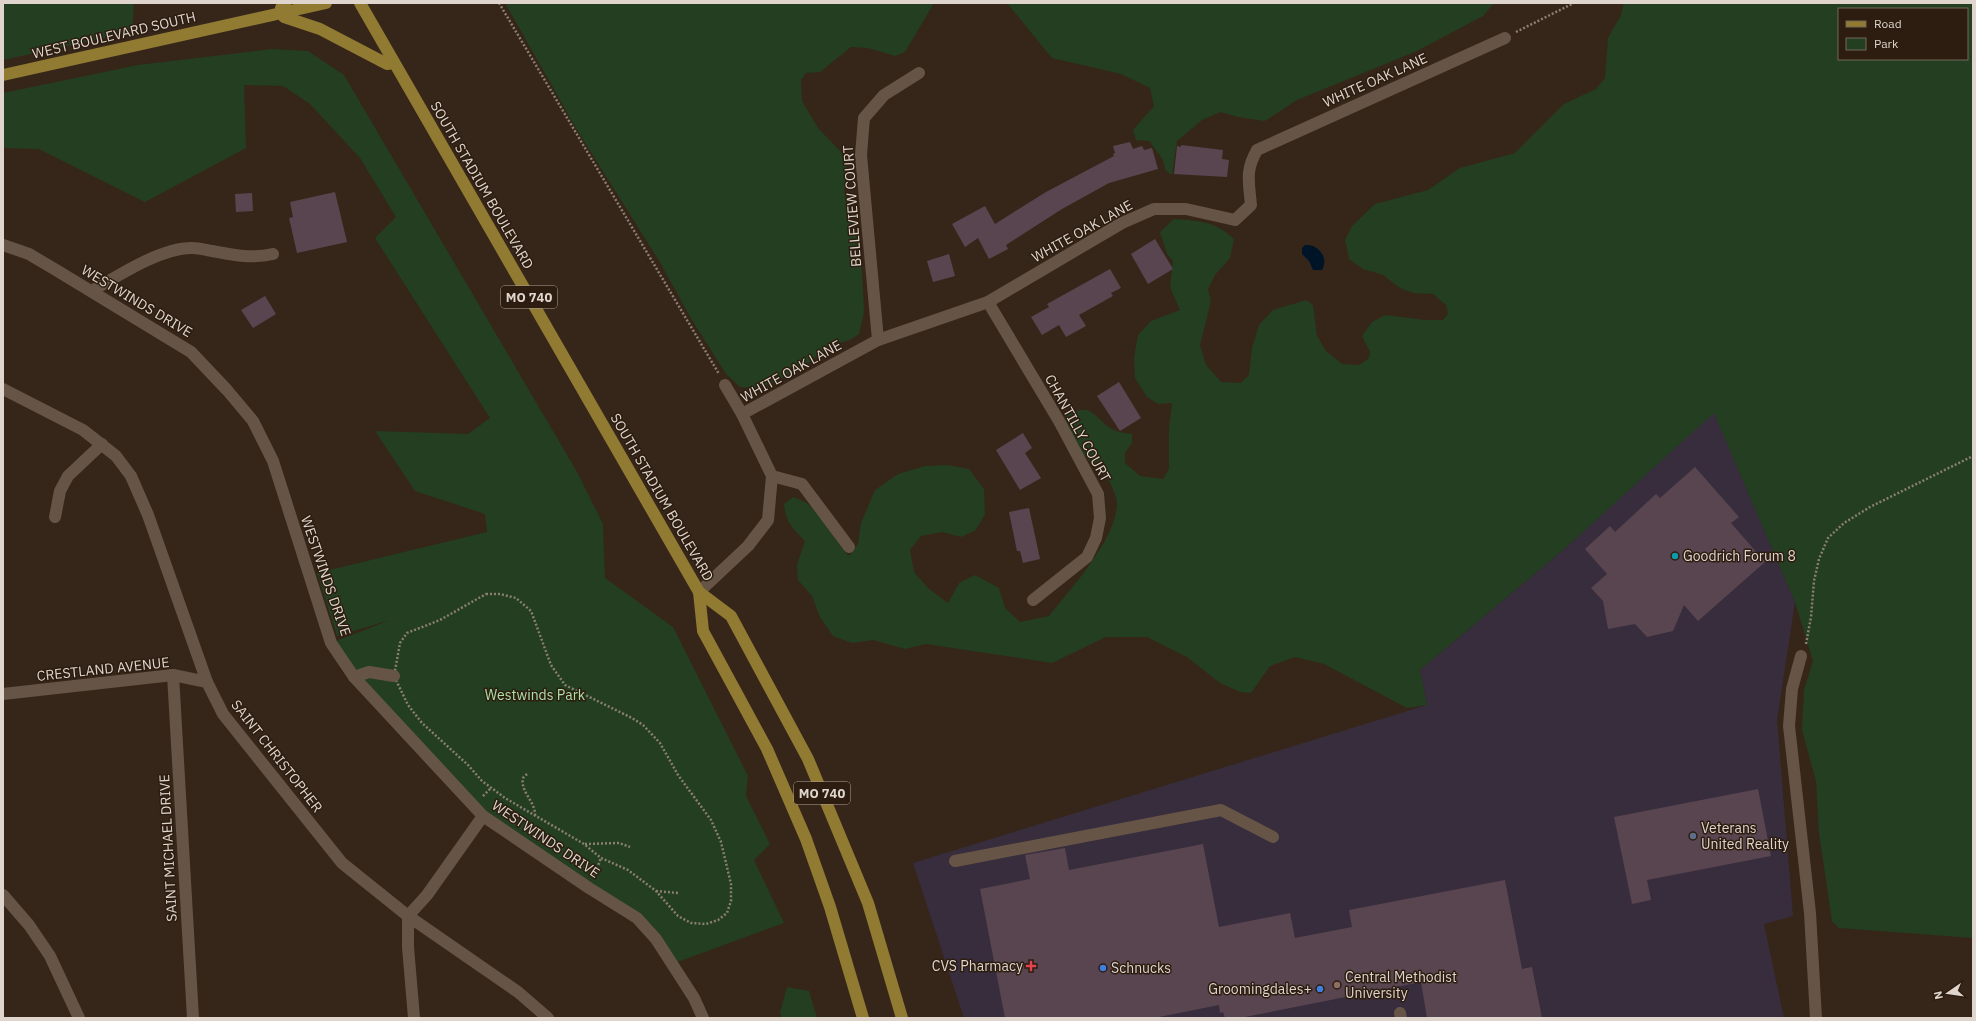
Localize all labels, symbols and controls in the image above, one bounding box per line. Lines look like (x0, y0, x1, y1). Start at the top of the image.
street label: WEST BOULEVARD SOUTH (30, 7, 198, 63)
legend (1838, 8, 1968, 60)
text: Road (1874, 16, 1902, 31)
text: Park (1874, 36, 1899, 51)
street label: WHITE OAK LANE (1320, 49, 1430, 111)
street label: SOUTH STADIUM BOULEVARD (427, 98, 537, 272)
street label: BELLEVIEW COURT (839, 145, 865, 267)
street label: WHITE OAK LANE (1028, 196, 1136, 266)
street label: WESTWINDS DRIVE (78, 261, 196, 341)
road number: MO 740 (501, 286, 557, 308)
street label: WHITE OAK LANE (737, 336, 845, 406)
street label: CHANTILLY COURT (1041, 371, 1115, 485)
street label: SOUTH STADIUM BOULEVARD (607, 410, 717, 584)
street label: WESTWINDS DRIVE (297, 513, 355, 639)
place label: Goodrich Forum 8 (1683, 547, 1796, 565)
marker: Goodrich Forum 8 (1670, 551, 1680, 561)
street label: CRESTLAND AVENUE (36, 653, 170, 685)
park label: Westwinds Park (485, 686, 586, 704)
street label: SAINT CHRISTOPHER (227, 696, 327, 816)
street label: SAINT MICHAEL DRIVE (155, 774, 181, 922)
road number: MO 740 (794, 782, 850, 804)
street label: WESTWINDS DRIVE (489, 796, 603, 882)
place label: Veterans United Reality (1701, 819, 1789, 853)
marker: Veterans United Reality (1688, 831, 1698, 841)
place label: CVS Pharmacy (932, 957, 1023, 975)
place label: Schnucks (1111, 959, 1171, 977)
marker: CVS Pharmacy (1026, 961, 1036, 971)
marker: Schnucks (1098, 963, 1108, 973)
place label: Central Methodist University (1345, 968, 1457, 1002)
north arrow (1928, 973, 1968, 1013)
place label: Groomingdales+ (1208, 980, 1312, 998)
marker: Central Methodist University (1332, 980, 1342, 990)
marker: Groomingdales+ (1315, 984, 1325, 994)
text: N (1931, 990, 1946, 1001)

